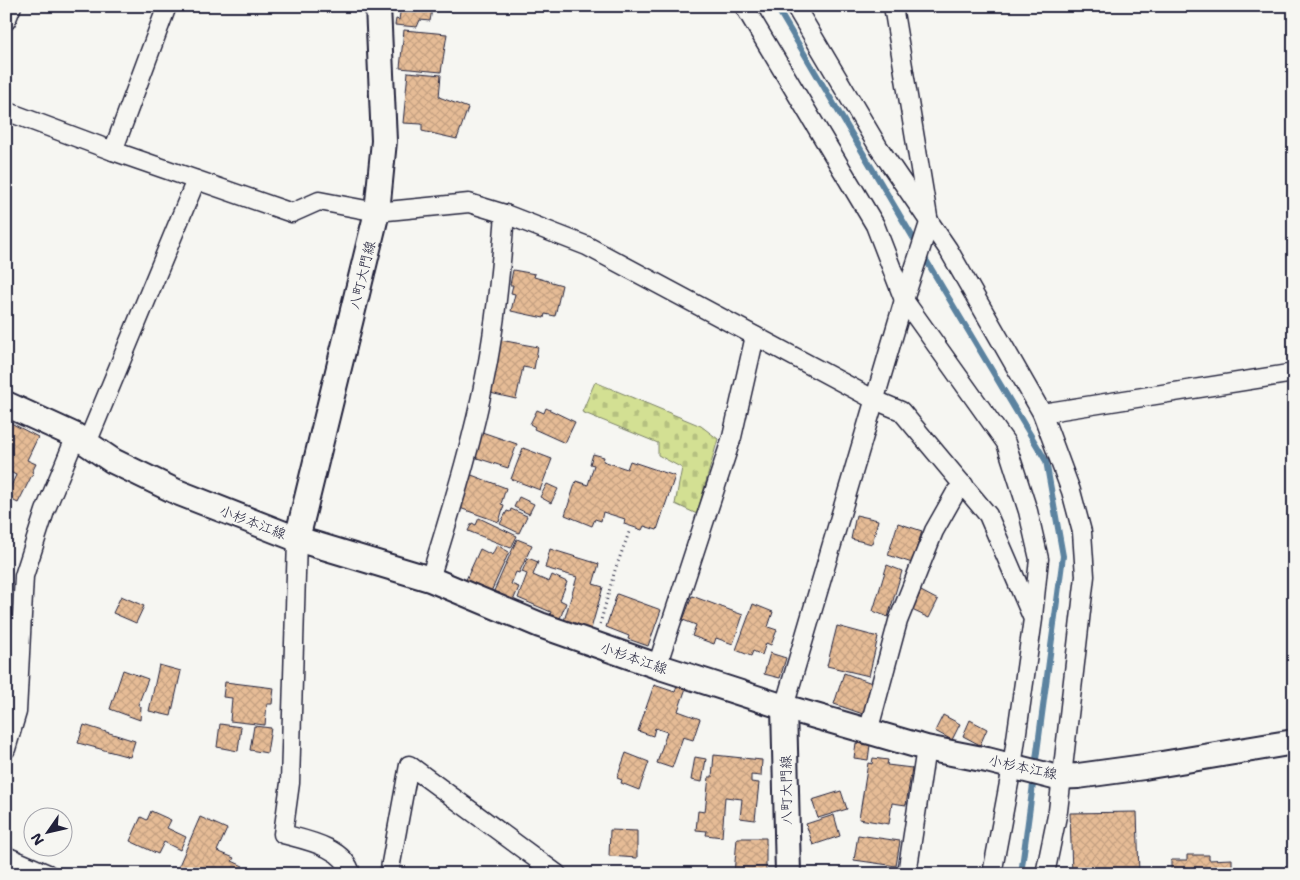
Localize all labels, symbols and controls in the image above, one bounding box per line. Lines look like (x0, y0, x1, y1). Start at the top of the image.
street label: 八町大門線 (345, 239, 379, 311)
street label: 小杉本江線 (217, 501, 289, 543)
street label: 小杉本江線 (598, 638, 670, 678)
street label: 小杉本江線 (987, 751, 1059, 783)
street label: 八町大門線 (776, 755, 796, 825)
north arrow (22, 808, 72, 858)
text: N (27, 830, 48, 849)

